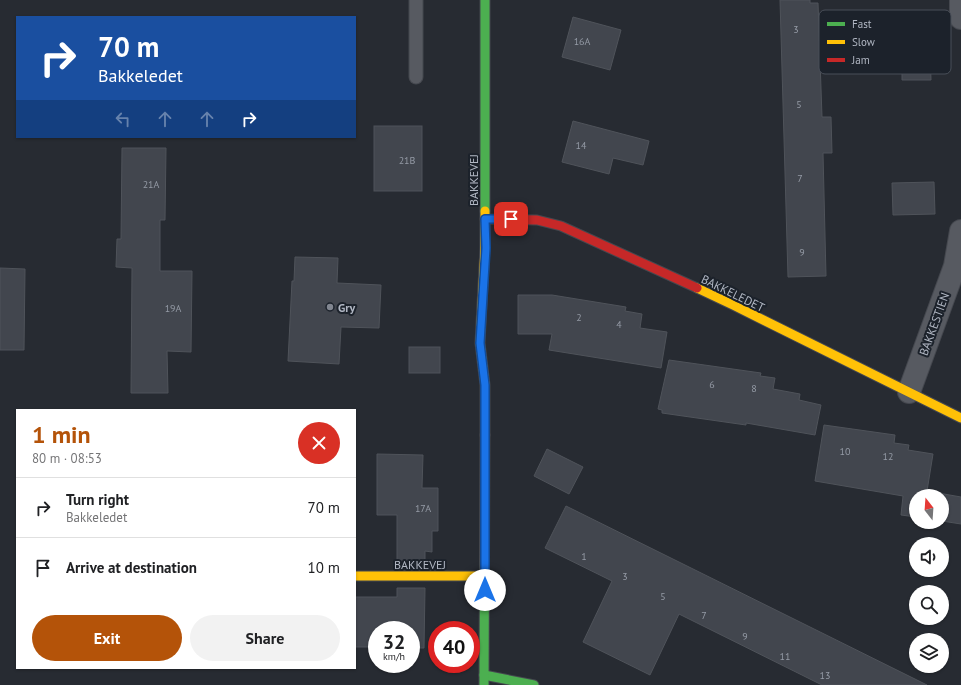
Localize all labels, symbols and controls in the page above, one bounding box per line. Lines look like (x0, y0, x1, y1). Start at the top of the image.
legend (819, 10, 951, 74)
text: Fast (852, 17, 872, 31)
house number: 3 (793, 23, 799, 36)
text: 70 m (98, 28, 159, 65)
icon: right (32, 32, 84, 84)
house number: 16A (574, 35, 591, 48)
text: Slow (852, 35, 875, 49)
text: Jam (851, 53, 870, 67)
text: Bakkeledet (98, 64, 183, 87)
house number: 5 (796, 98, 802, 111)
icon: left (112, 108, 134, 130)
icon: ahead (154, 108, 176, 130)
icon: ahead (196, 108, 218, 130)
icon: right (238, 108, 260, 130)
house number: 14 (576, 139, 587, 152)
house number: 21B (399, 154, 416, 167)
street label: BAKKEVEJ (466, 154, 481, 206)
house number: 7 (797, 172, 803, 185)
house number: 21A (143, 178, 160, 191)
pin (494, 202, 528, 236)
icon: arrive (500, 208, 522, 230)
house number: 9 (799, 246, 805, 259)
street label: BAKKELEDET (699, 271, 767, 315)
street label: BAKKESTIEN (916, 290, 952, 358)
place label: Gry (338, 300, 356, 315)
house number: 19A (165, 302, 182, 315)
marker: Gry (325, 302, 335, 312)
house number: 2 (576, 311, 582, 324)
house number: 4 (616, 318, 622, 331)
house number: 6 (709, 378, 715, 391)
house number: 8 (751, 382, 757, 395)
text: 1 min (32, 419, 91, 450)
button: close (298, 422, 340, 464)
house number: 10 (840, 445, 851, 458)
text: 80 m · 08:53 (32, 450, 102, 467)
house number: 12 (883, 450, 893, 463)
north arrow (909, 489, 949, 529)
map controls (909, 489, 949, 673)
text: Turn right (66, 490, 129, 509)
icon: right (32, 497, 54, 519)
text: 70 m (307, 498, 340, 517)
house number: 17A (415, 502, 431, 515)
text: Bakkeledet (66, 509, 127, 526)
button: sound (909, 537, 949, 577)
house number: 1 (581, 550, 587, 563)
icon: arrive (32, 557, 54, 579)
street label: BAKKEVEJ (394, 557, 446, 572)
text: Arrive at destination (66, 558, 197, 577)
text: 10 m (307, 558, 340, 577)
position arrow (464, 569, 506, 611)
house number: 3 (622, 570, 628, 583)
button: search (909, 585, 949, 625)
house number: 5 (660, 590, 666, 603)
house number: 7 (701, 609, 707, 622)
button: Exit (32, 615, 182, 661)
button: Share (190, 615, 340, 661)
speed limit sign: 40 (428, 621, 480, 673)
text: 32 (383, 629, 405, 655)
house number: 9 (742, 630, 748, 643)
button: layers (909, 633, 949, 673)
text: km/h (383, 650, 405, 663)
house number: 11 (780, 650, 790, 663)
house number: 13 (820, 669, 830, 682)

